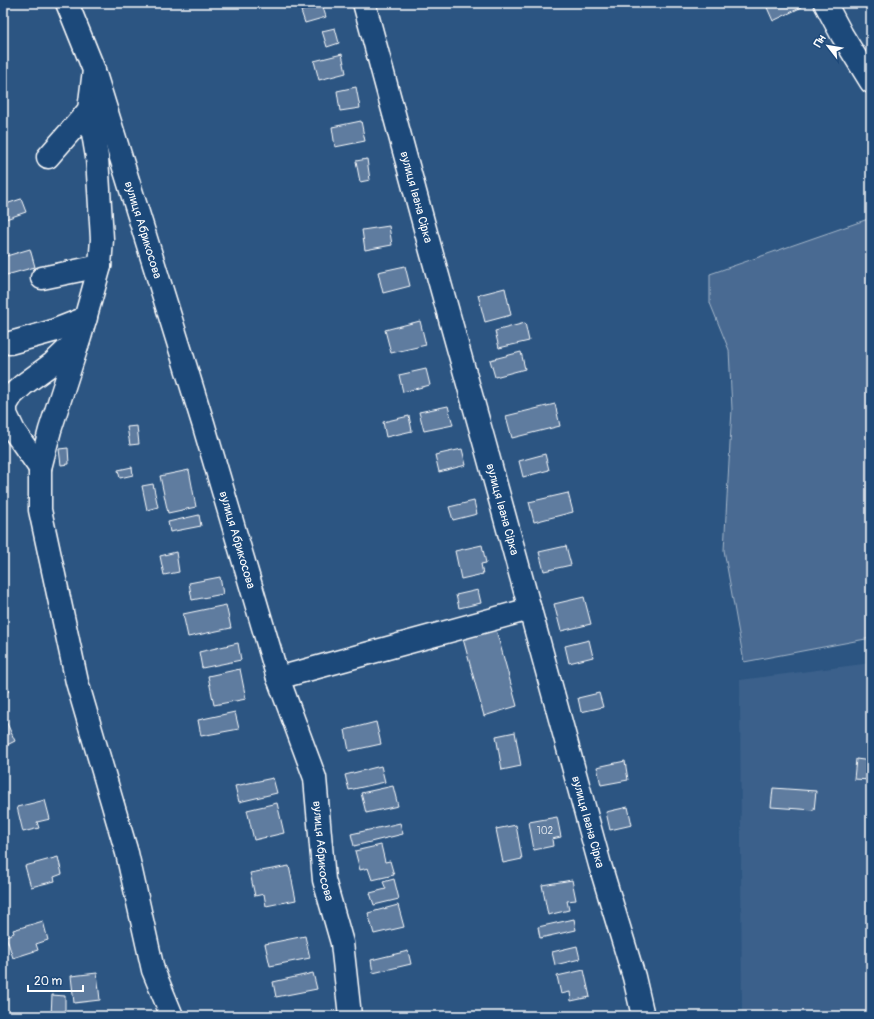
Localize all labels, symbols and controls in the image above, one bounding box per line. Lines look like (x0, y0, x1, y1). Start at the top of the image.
north arrow (808, 26, 848, 66)
text: Пн (811, 32, 829, 50)
street label: вулиця Івана Сірка (396, 150, 436, 245)
street label: вулиця Абрикосова (121, 180, 165, 281)
street label: вулиця Івана Сірка (482, 462, 522, 557)
street label: вулиця Абрикосова (215, 490, 258, 591)
street label: вулиця Івана Сірка (568, 774, 608, 870)
street label: вулиця Абрикосова (309, 800, 337, 903)
house number: 102 (537, 825, 554, 837)
scale bar (28, 967, 83, 993)
text: 20 m (34, 974, 63, 989)

